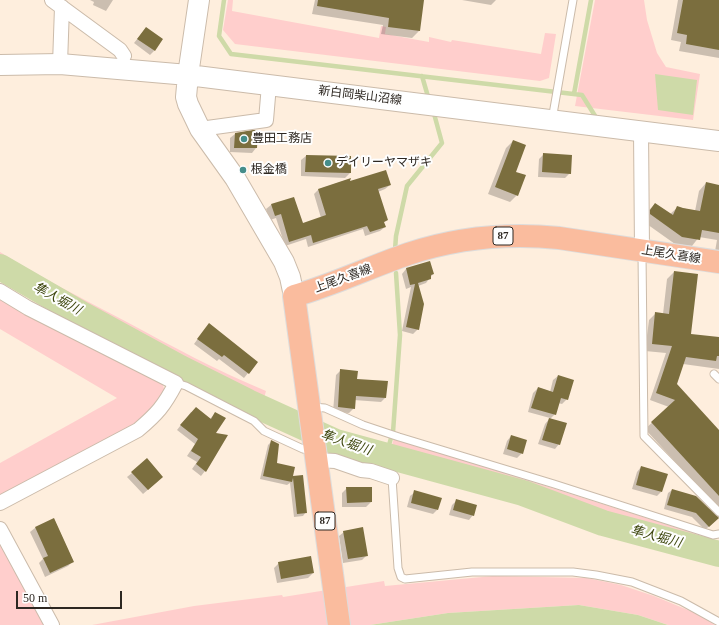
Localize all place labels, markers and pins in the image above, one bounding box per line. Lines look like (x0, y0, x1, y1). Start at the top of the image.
place label: 豊田工務店 (252, 132, 312, 146)
marker: 豊田工務店 (239, 134, 249, 144)
place label: デイリーヤマザキ (336, 156, 432, 170)
marker: デイリーヤマザキ (323, 158, 333, 168)
place label: 根金橋 (251, 163, 287, 177)
marker: 根金橋 (238, 165, 248, 175)

